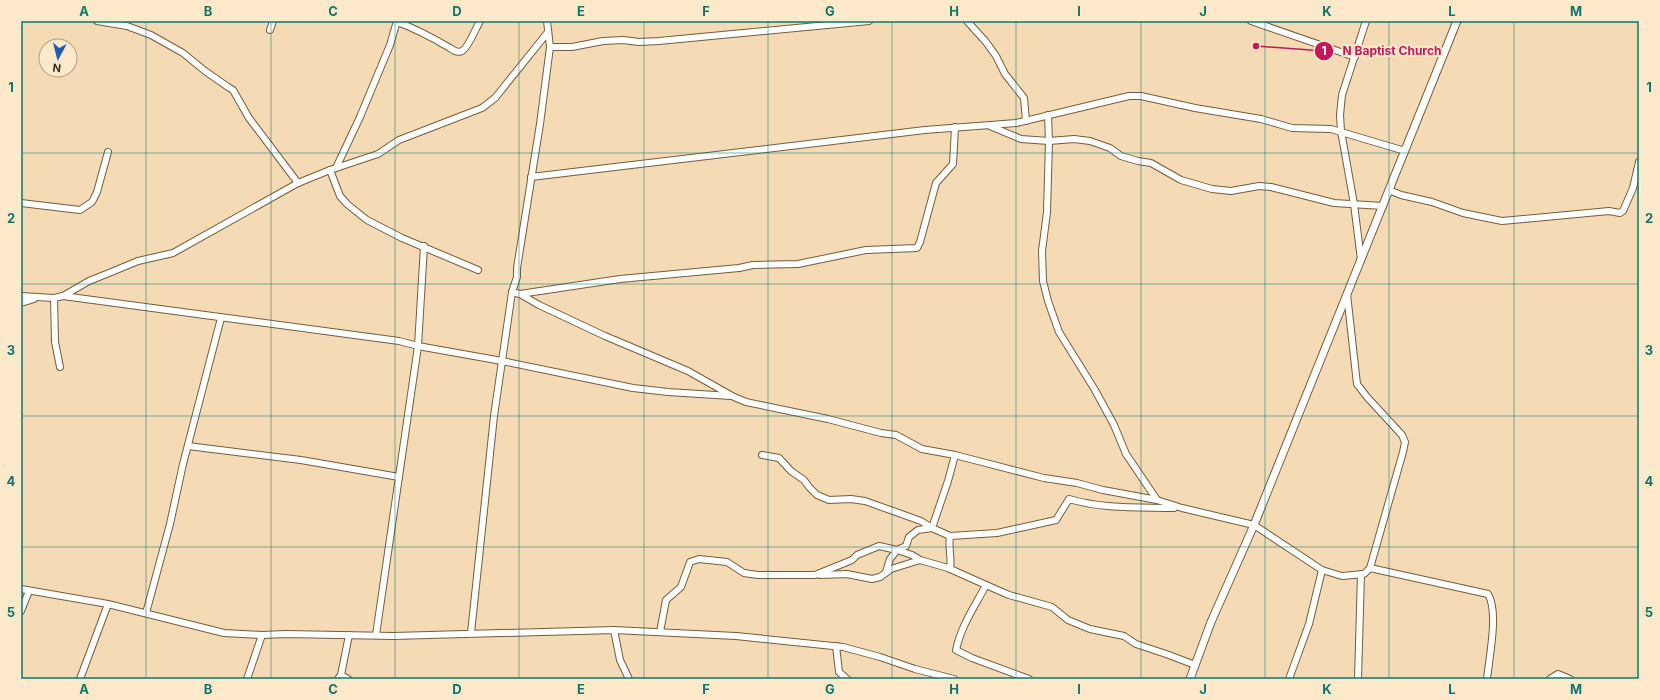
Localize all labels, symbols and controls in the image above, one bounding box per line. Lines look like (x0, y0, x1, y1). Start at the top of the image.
text: A (79, 3, 89, 19)
text: B (204, 3, 213, 19)
text: C (328, 3, 338, 19)
text: D (452, 3, 462, 19)
text: E (577, 3, 585, 19)
text: F (702, 3, 710, 19)
text: G (825, 3, 835, 19)
text: H (949, 3, 959, 19)
text: I (1077, 3, 1081, 19)
text: J (1199, 3, 1207, 19)
text: K (1322, 3, 1332, 19)
text: L (1448, 3, 1456, 19)
text: M (1570, 3, 1582, 19)
north arrow (38, 38, 78, 78)
callout: N Baptist Church (1314, 39, 1449, 63)
text: 1 (1321, 43, 1327, 58)
text: N Baptist Church (1342, 43, 1442, 58)
text: N (52, 60, 62, 75)
text: 1 (8, 79, 14, 95)
text: 1 (1646, 79, 1652, 95)
text: 2 (7, 210, 15, 226)
text: 2 (1645, 210, 1653, 226)
text: 3 (7, 342, 15, 358)
text: 3 (1645, 342, 1653, 358)
text: 4 (7, 473, 16, 489)
text: 4 (1645, 473, 1654, 489)
text: 5 (7, 604, 15, 620)
text: 5 (1645, 604, 1653, 620)
text: A (79, 681, 89, 697)
text: B (204, 681, 213, 697)
text: C (328, 681, 338, 697)
text: D (452, 681, 462, 697)
text: E (577, 681, 585, 697)
text: F (702, 681, 710, 697)
text: G (825, 681, 835, 697)
text: H (949, 681, 959, 697)
text: I (1077, 681, 1081, 697)
text: J (1199, 681, 1207, 697)
text: K (1322, 681, 1332, 697)
text: L (1448, 681, 1456, 697)
text: M (1570, 681, 1582, 697)

